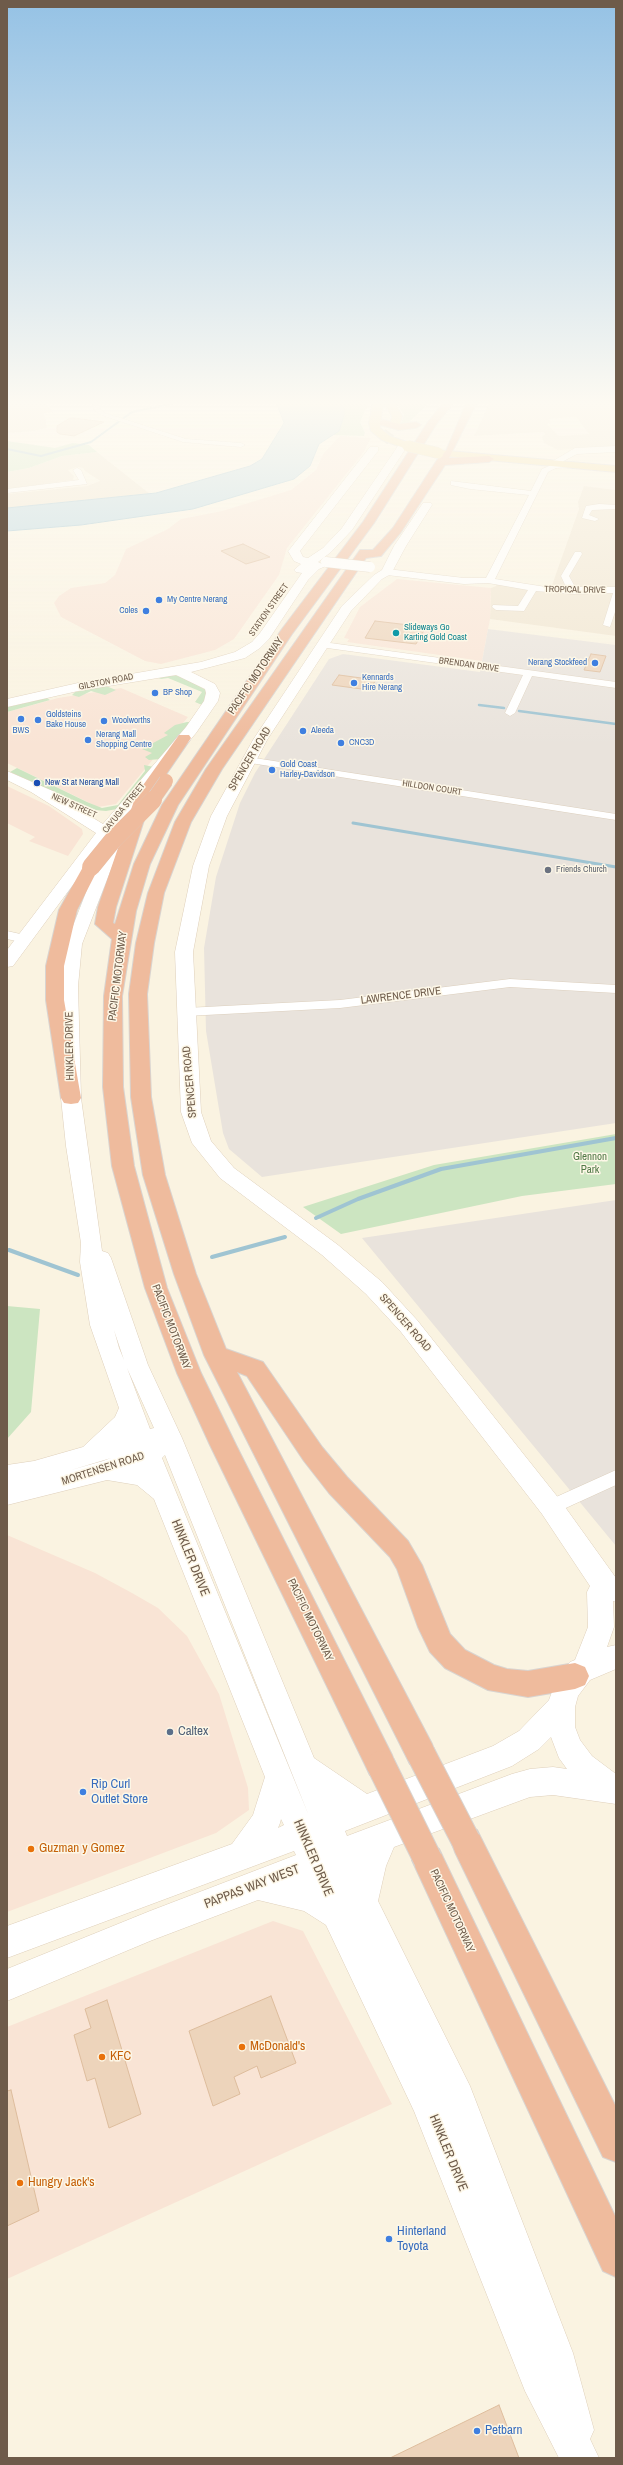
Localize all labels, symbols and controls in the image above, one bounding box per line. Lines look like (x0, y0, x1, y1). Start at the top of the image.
street label: STATION STREET (247, 581, 291, 639)
street label: TROPICAL DRIVE (544, 584, 606, 596)
marker: My Centre Nerang (154, 595, 164, 605)
place label: My Centre Nerang (167, 595, 227, 605)
place label: Coles (119, 606, 138, 616)
marker: Coles (141, 606, 151, 616)
place label: Slideways Go Karting Gold Coast (404, 623, 467, 644)
marker: Slideways Go Karting Gold Coast (391, 628, 401, 638)
street label: PACIFIC MOTORWAY (225, 635, 287, 717)
street label: BRENDAN DRIVE (438, 655, 500, 675)
place label: Nerang Stockfeed (528, 658, 587, 668)
marker: Nerang Stockfeed (590, 658, 600, 668)
street label: GILSTON ROAD (78, 671, 134, 693)
place label: Kennards Hire Nerang (362, 673, 402, 694)
marker: Kennards Hire Nerang (349, 678, 359, 688)
marker: BP Shop (150, 688, 160, 698)
place label: BP Shop (163, 688, 192, 698)
place label: Goldsteins Bake House (46, 710, 86, 731)
marker: BWS (16, 714, 26, 724)
marker: Goldsteins Bake House (33, 715, 43, 725)
marker: Woolworths (99, 716, 109, 726)
place label: Woolworths (112, 716, 150, 726)
street label: SPENCER ROAD (226, 725, 274, 793)
place label: BWS (13, 726, 29, 736)
marker: Aleeda (298, 726, 308, 736)
place label: Aleeda (311, 726, 334, 736)
place label: Nerang Mall Shopping Centre (96, 730, 152, 751)
marker: Nerang Mall Shopping Centre (83, 735, 93, 745)
marker: CNC3D (336, 738, 346, 748)
place label: CNC3D (349, 738, 374, 748)
place label: Gold Coast Harley-Davidson (280, 760, 335, 781)
marker: Gold Coast Harley-Davidson (267, 765, 277, 775)
marker: New St at Nerang Mall (32, 778, 42, 788)
place label: New St at Nerang Mall (45, 778, 119, 788)
street label: HILLDON COURT (401, 778, 463, 798)
street label: CAYUGA STREET (100, 781, 148, 835)
street label: NEW STREET (50, 791, 98, 821)
marker: Friends Church (543, 865, 553, 875)
place label: Friends Church (556, 865, 607, 875)
street label: PACIFIC MOTORWAY (106, 930, 130, 1022)
street label: LAWRENCE DRIVE (360, 985, 442, 1007)
street label: HINKLER DRIVE (63, 1011, 77, 1081)
street label: SPENCER ROAD (180, 1045, 200, 1119)
park label: Glennon Park (573, 1150, 607, 1176)
street label: PACIFIC MOTORWAY (149, 1283, 193, 1371)
street label: SPENCER ROAD (376, 1291, 434, 1355)
street label: MORTENSEN ROAD (60, 1449, 146, 1489)
street label: HINKLER DRIVE (167, 1517, 213, 1599)
street label: PACIFIC MOTORWAY (284, 1577, 336, 1663)
place label: Caltex (178, 1724, 208, 1740)
marker: Caltex (165, 1727, 175, 1737)
place label: Rip Curl Outlet Store (91, 1777, 148, 1808)
marker: Rip Curl Outlet Store (78, 1787, 88, 1797)
street label: HINKLER DRIVE (290, 1817, 336, 1899)
place label: Guzman y Gomez (39, 1841, 125, 1857)
marker: Guzman y Gomez (26, 1844, 36, 1854)
street label: PAPPAS WAY WEST (202, 1862, 302, 1912)
street label: PACIFIC MOTORWAY (427, 1867, 477, 1955)
place label: McDonald's (250, 2039, 305, 2055)
marker: McDonald's (237, 2042, 247, 2052)
place label: KFC (110, 2049, 131, 2065)
marker: KFC (97, 2052, 107, 2062)
street label: HINKLER DRIVE (425, 2112, 471, 2194)
place label: Hungry Jack's (28, 2175, 95, 2191)
marker: Hungry Jack's (15, 2178, 25, 2188)
place label: Hinterland Toyota (397, 2224, 446, 2255)
marker: Hinterland Toyota (384, 2234, 394, 2244)
place label: Petbarn (485, 2423, 522, 2439)
marker: Petbarn (472, 2426, 482, 2436)

